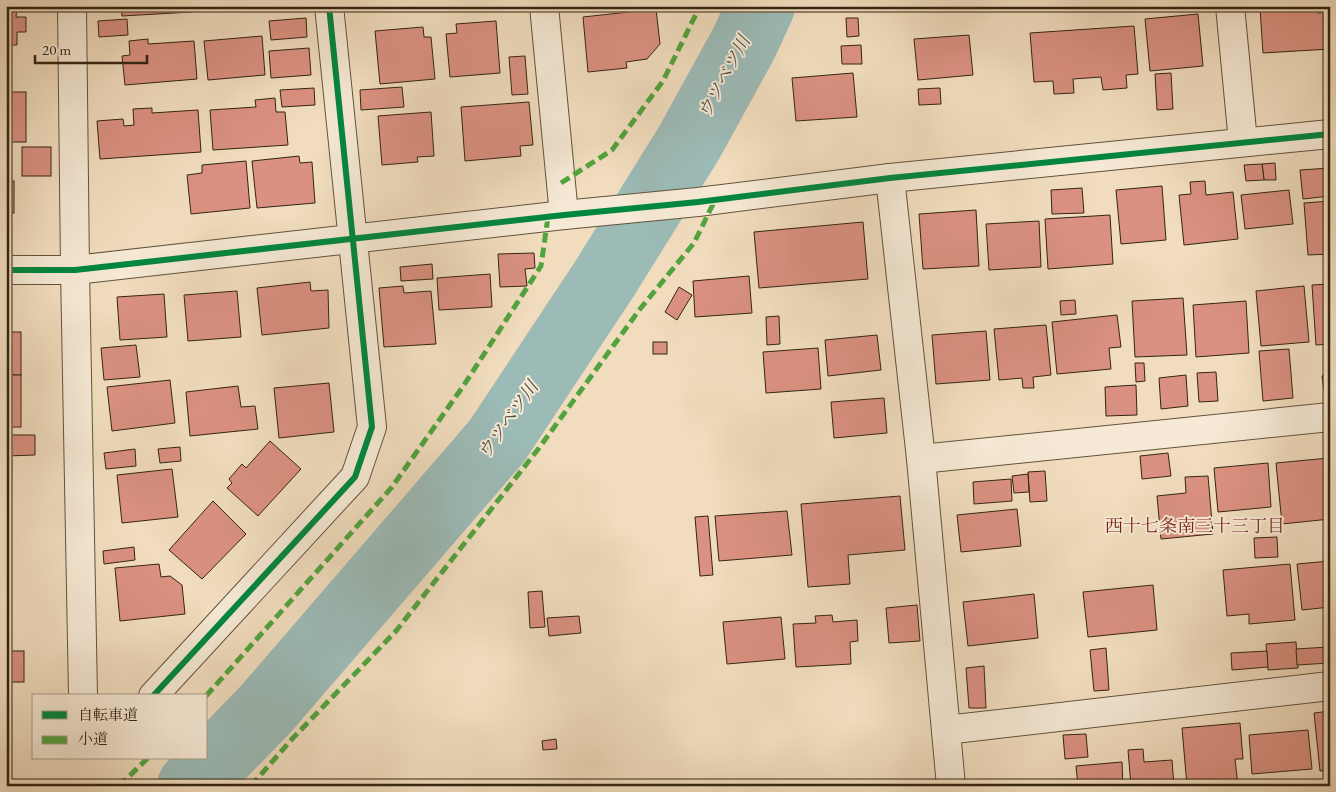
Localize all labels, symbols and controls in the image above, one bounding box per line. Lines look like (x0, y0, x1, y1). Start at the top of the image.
water label: ウツベツ川 (692, 30, 756, 122)
scale bar (35, 32, 148, 64)
text: 20 m (42, 40, 71, 59)
water label: ウツベツ川 (472, 375, 544, 463)
district label: 西十七条南三十三丁目 (1105, 514, 1285, 537)
legend (32, 694, 208, 760)
text: 自転車道 (78, 705, 138, 724)
text: 小道 (78, 729, 108, 748)

